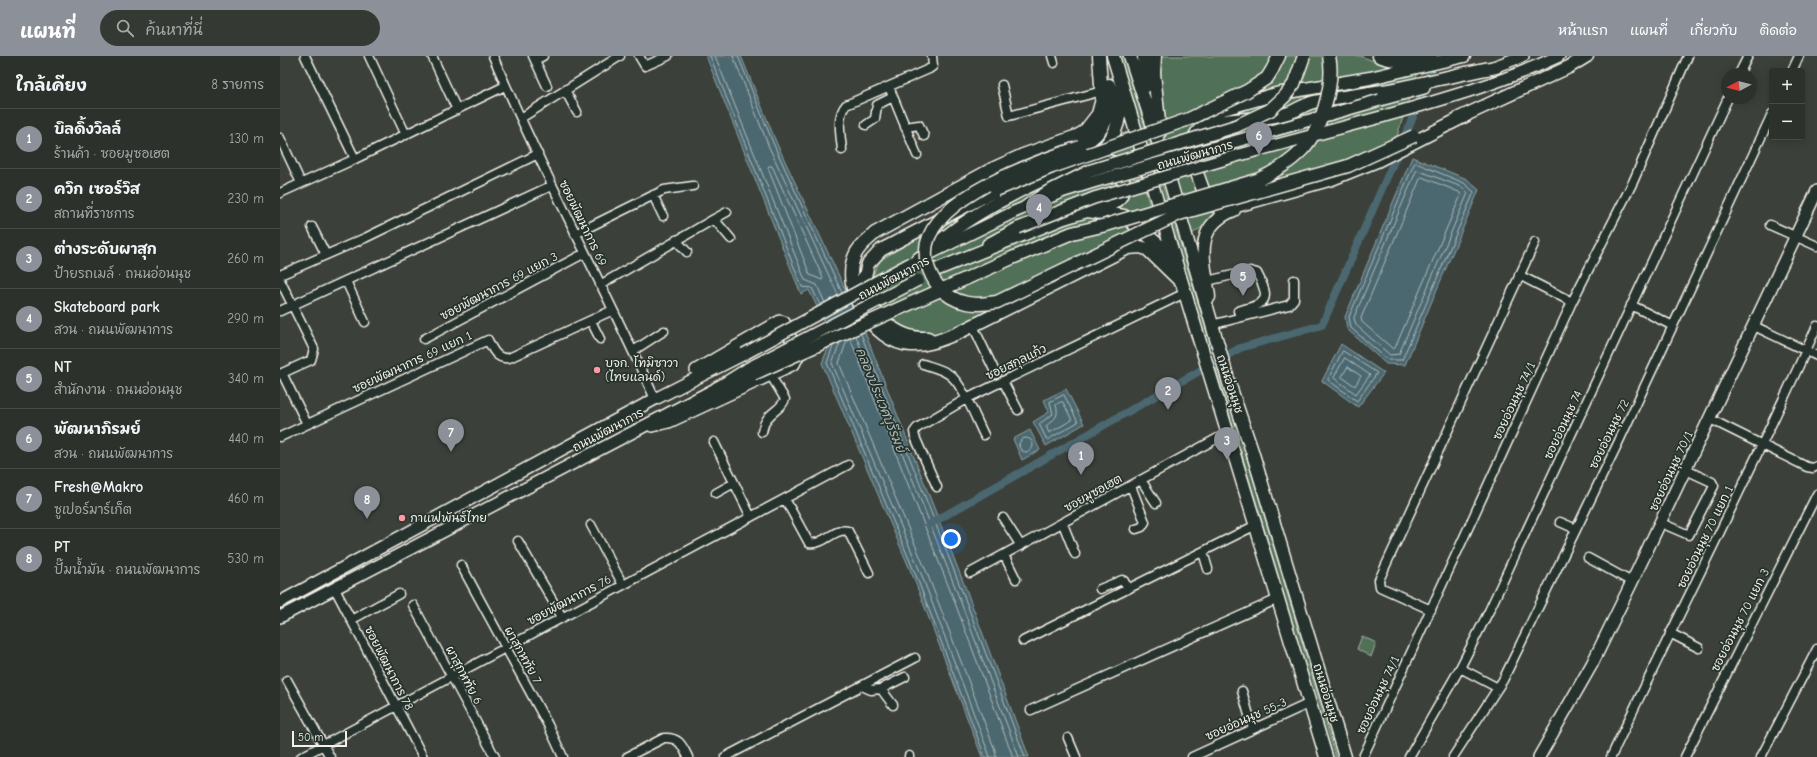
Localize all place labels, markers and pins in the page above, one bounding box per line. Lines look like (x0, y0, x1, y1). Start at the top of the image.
pin: 6 (1246, 122, 1272, 155)
pin: 4 (1026, 194, 1052, 227)
pin: 5 (1230, 263, 1256, 296)
place label: บจก. โทมิซาวา (ไทยแลนด์) (605, 355, 678, 384)
marker: บจก. โทมิซาวา (ไทยแลนด์) (592, 365, 602, 375)
pin: 2 (1155, 377, 1181, 410)
pin: 7 (438, 419, 464, 452)
pin: 3 (1214, 427, 1240, 460)
pin: 1 (1068, 442, 1094, 475)
pin: 8 (354, 486, 380, 519)
place label: กาแฟพันธ์ไทย (410, 510, 487, 525)
marker: กาแฟพันธ์ไทย (397, 513, 407, 523)

